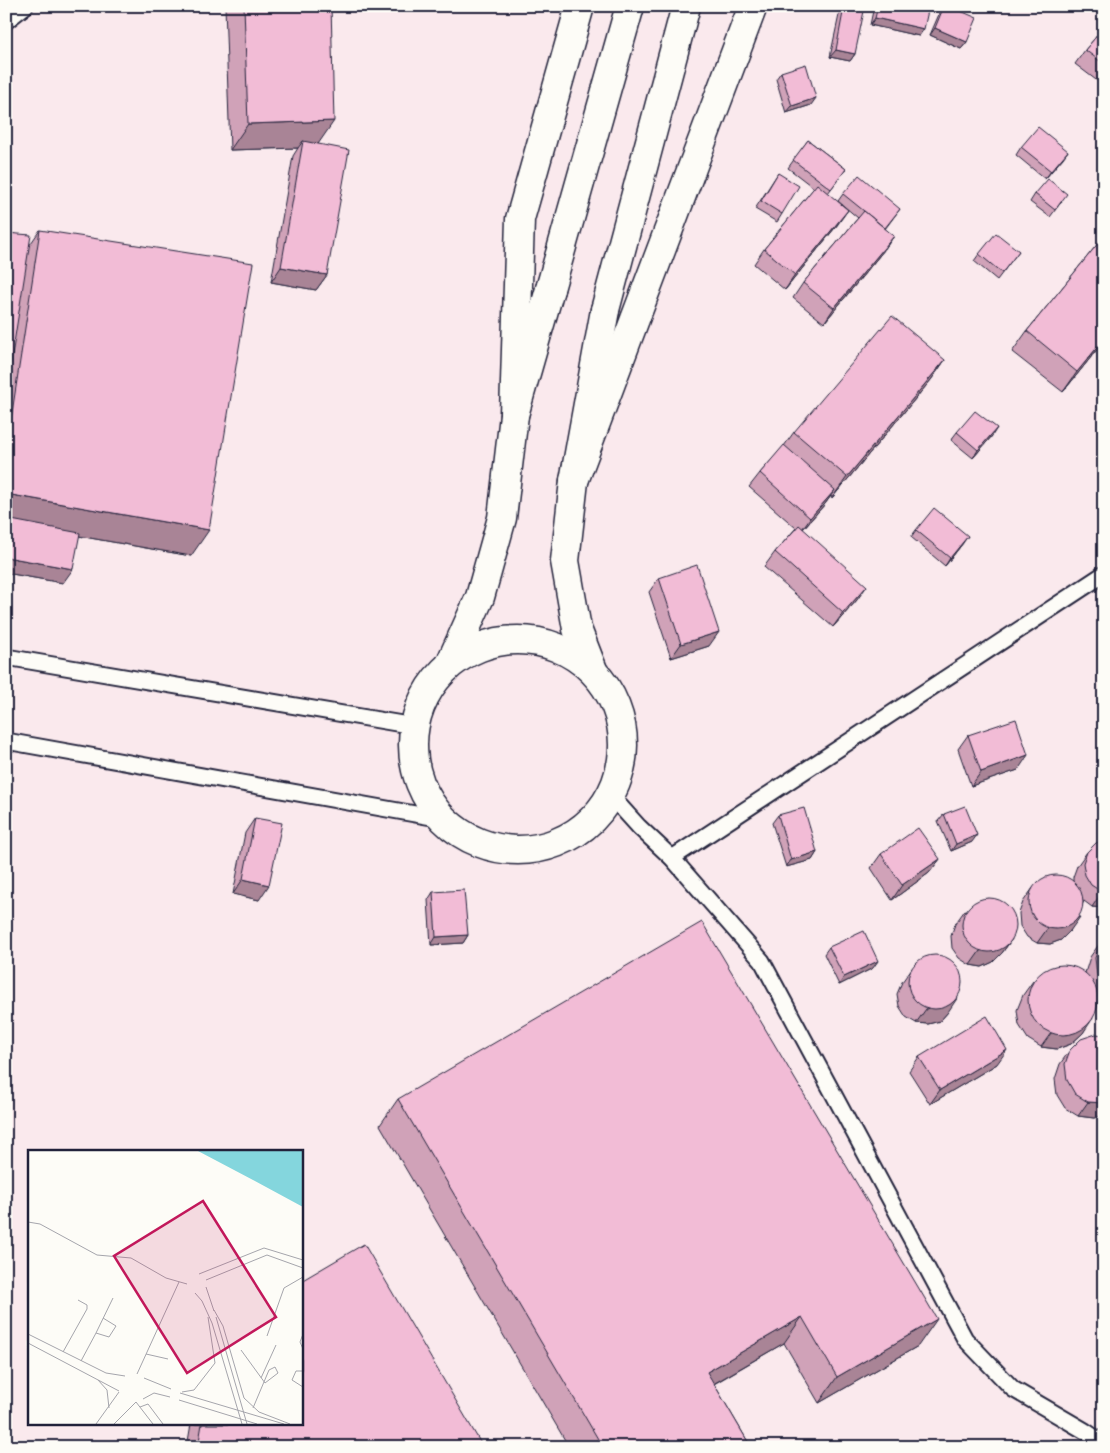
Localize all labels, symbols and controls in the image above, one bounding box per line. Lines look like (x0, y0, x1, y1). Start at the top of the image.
inset map (28, 1150, 302, 1426)

